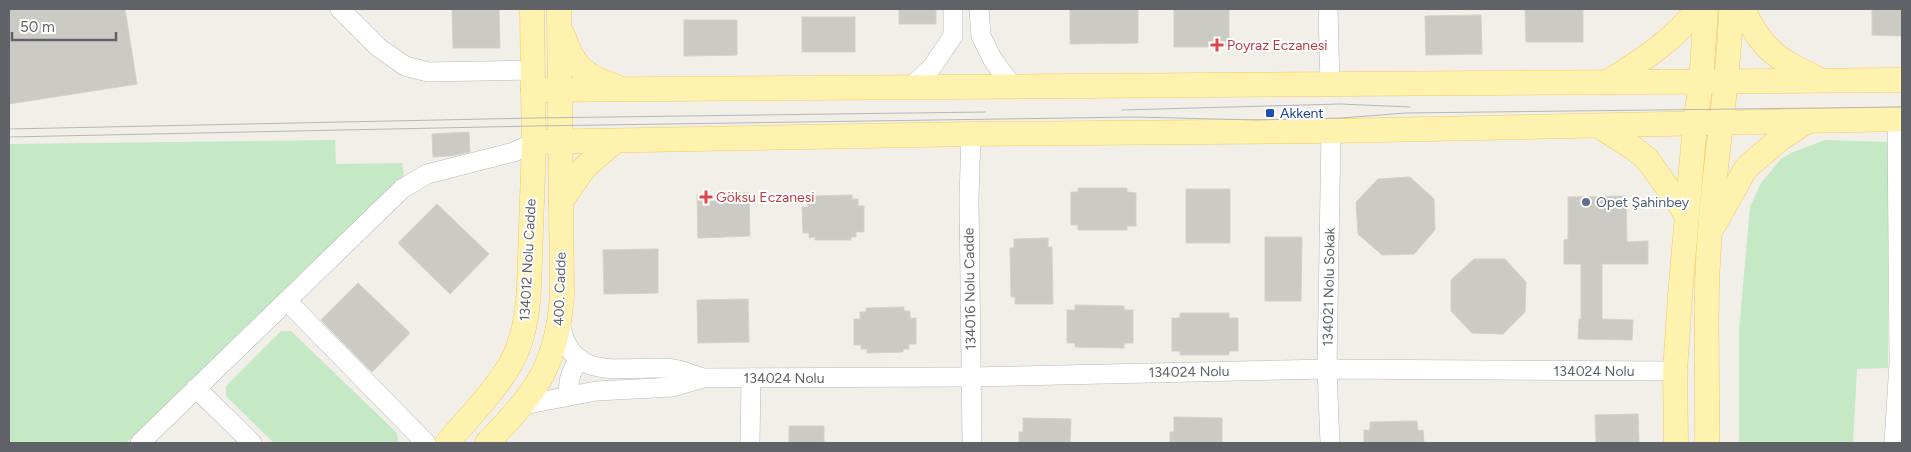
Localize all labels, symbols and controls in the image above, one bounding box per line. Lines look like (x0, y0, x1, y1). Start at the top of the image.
scale bar (12, 10, 116, 42)
text: 50 m (20, 18, 55, 36)
place label: Poyraz Eczanesi (1227, 37, 1328, 54)
marker: Poyraz Eczanesi (1211, 39, 1223, 51)
place label: Akkent (1280, 105, 1324, 122)
marker: Akkent (1264, 107, 1276, 119)
place label: Göksu Eczanesi (716, 189, 814, 206)
marker: Göksu Eczanesi (700, 191, 712, 203)
place label: Opet Şahinbey (1596, 194, 1690, 211)
marker: Opet Şahinbey (1580, 196, 1592, 208)
street label: 134012 Nolu Cadde (516, 198, 540, 322)
street label: 134016 Nolu Cadde (960, 227, 980, 351)
street label: 134021 Nolu Sokak (1319, 227, 1339, 347)
street label: 400. Cadde (550, 251, 570, 326)
street label: 134024 Nolu (1148, 363, 1230, 381)
street label: 134024 Nolu (1554, 363, 1634, 380)
street label: 134024 Nolu (744, 370, 824, 387)

